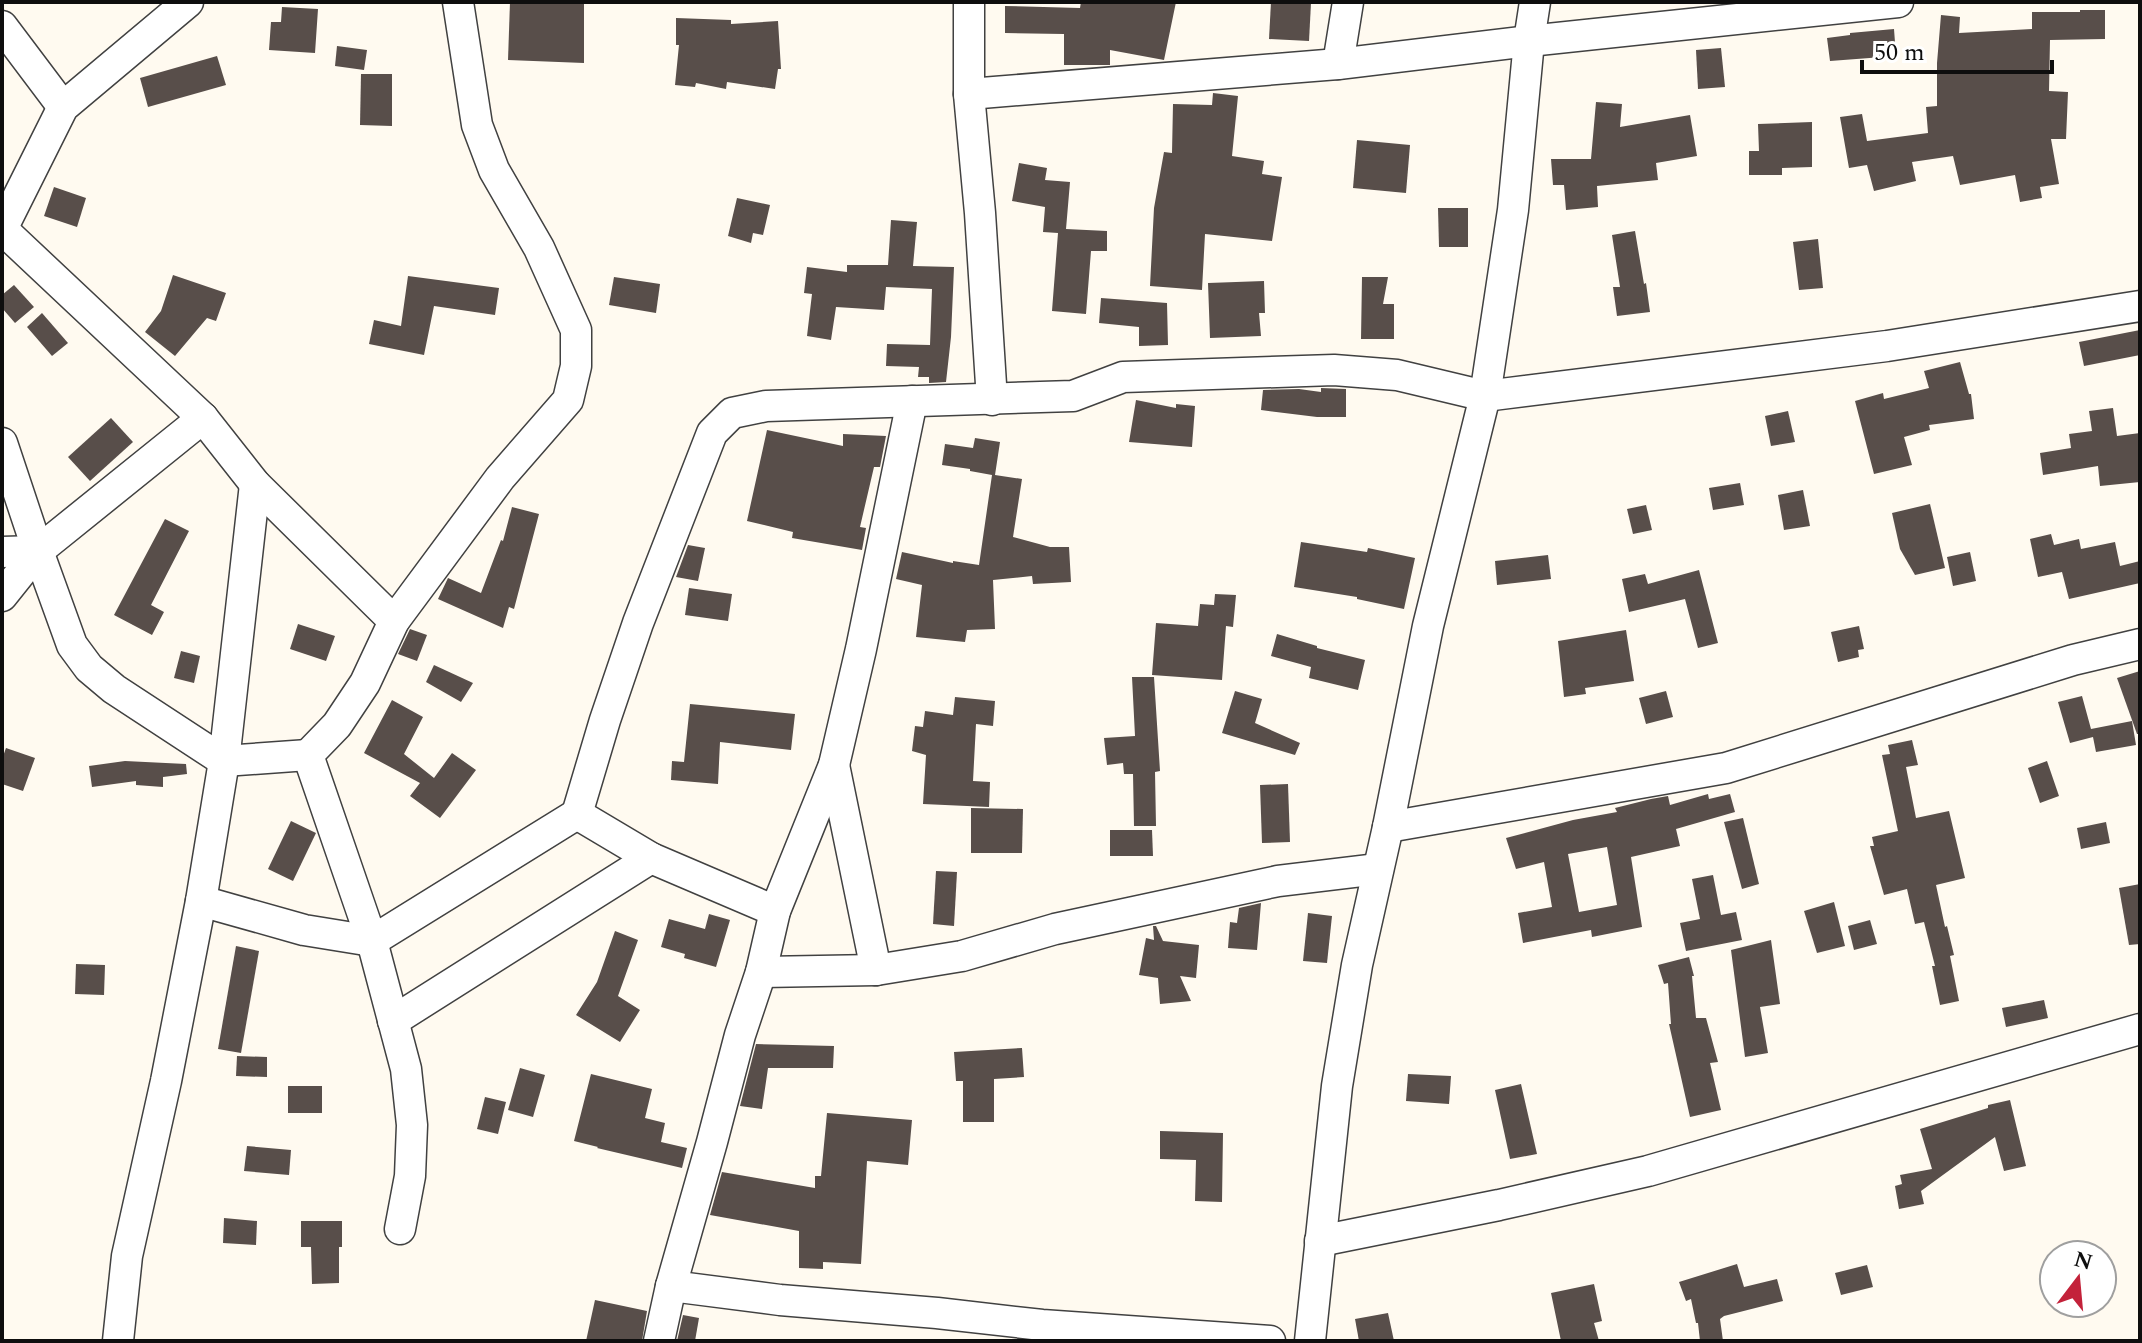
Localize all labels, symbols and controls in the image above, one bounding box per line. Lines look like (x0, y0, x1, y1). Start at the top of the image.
scale bar (1862, 24, 2052, 74)
text: 50 m (1874, 35, 1925, 71)
north arrow (2038, 1239, 2118, 1319)
text: N (2070, 1243, 2096, 1280)

